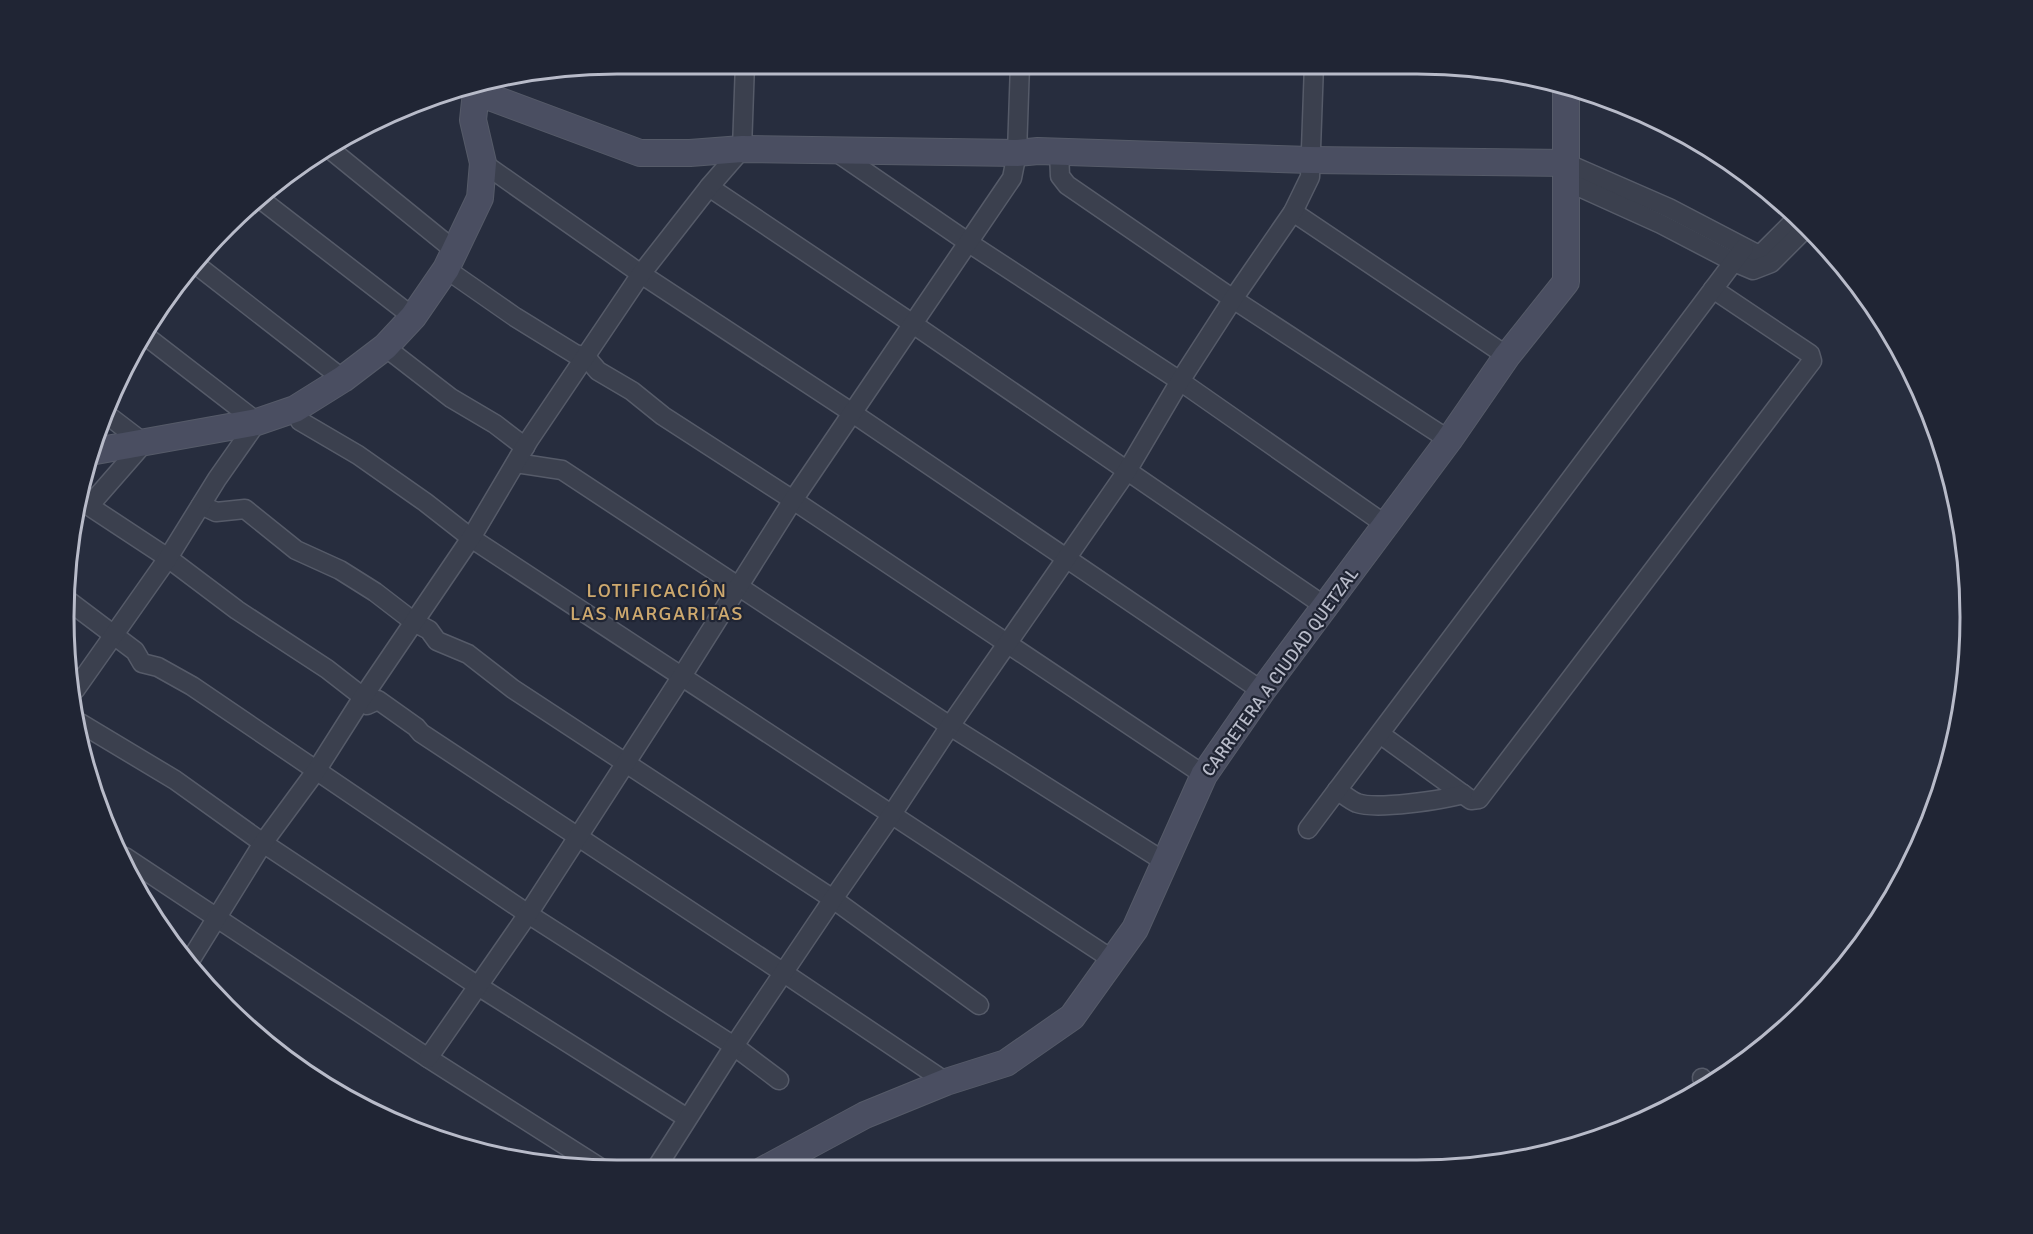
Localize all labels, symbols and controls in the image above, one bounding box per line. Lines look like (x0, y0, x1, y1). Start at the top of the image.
street label: CARRETERA A CIUDAD QUETZAL (1197, 563, 1363, 781)
district label: LOTIFICACIÓN LAS MARGARITAS (570, 578, 744, 626)

